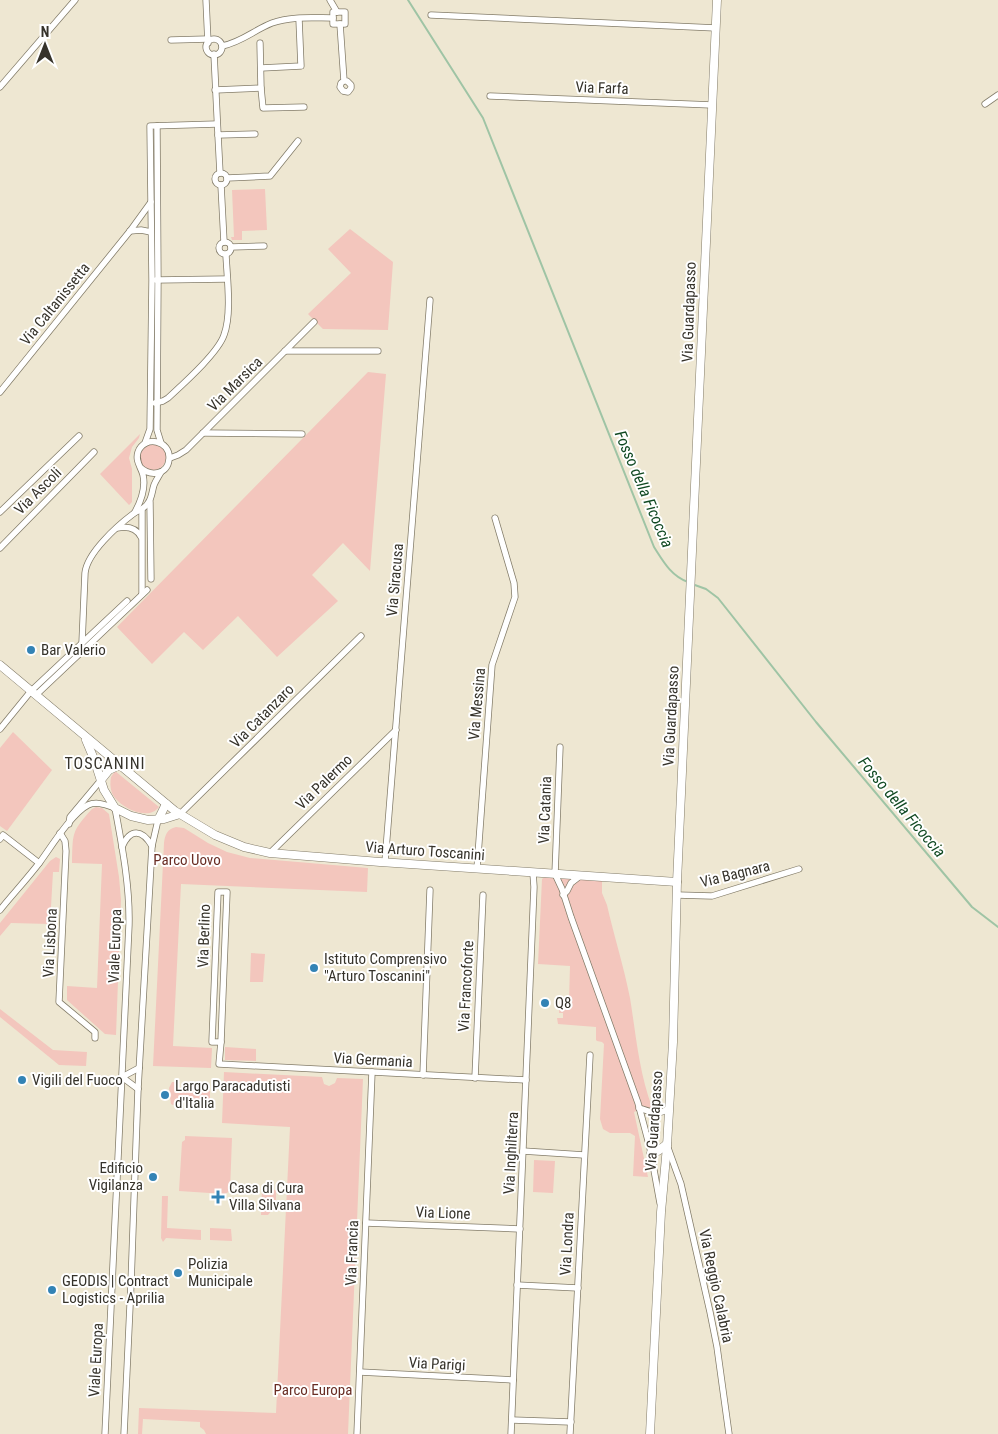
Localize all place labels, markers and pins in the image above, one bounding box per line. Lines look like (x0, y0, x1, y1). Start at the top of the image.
place label: Bar Valerio (41, 641, 106, 659)
marker: Bar Valerio (25, 644, 37, 656)
place label: Istituto Comprensivo "Arturo Toscanini" (324, 950, 447, 985)
marker: Istituto Comprensivo "Arturo Toscanini" (308, 962, 320, 974)
place label: Q8 (555, 994, 571, 1012)
marker: Q8 (539, 997, 551, 1009)
place label: Vigili del Fuoco (32, 1071, 123, 1089)
marker: Vigili del Fuoco (16, 1074, 28, 1086)
place label: Largo Paracadutisti d'Italia (175, 1077, 290, 1112)
marker: Largo Paracadutisti d'Italia (159, 1089, 171, 1101)
place label: Edificio Vigilanza (89, 1159, 143, 1194)
marker: Edificio Vigilanza (147, 1171, 159, 1183)
place label: Casa di Cura Villa Silvana (229, 1179, 304, 1214)
marker: Casa di Cura Villa Silvana (211, 1190, 225, 1204)
place label: Polizia Municipale (188, 1255, 253, 1290)
marker: Polizia Municipale (172, 1267, 184, 1279)
place label: GEODIS | Contract Logistics - Aprilia (62, 1272, 169, 1307)
marker: GEODIS | Contract Logistics - Aprilia (46, 1284, 58, 1296)

